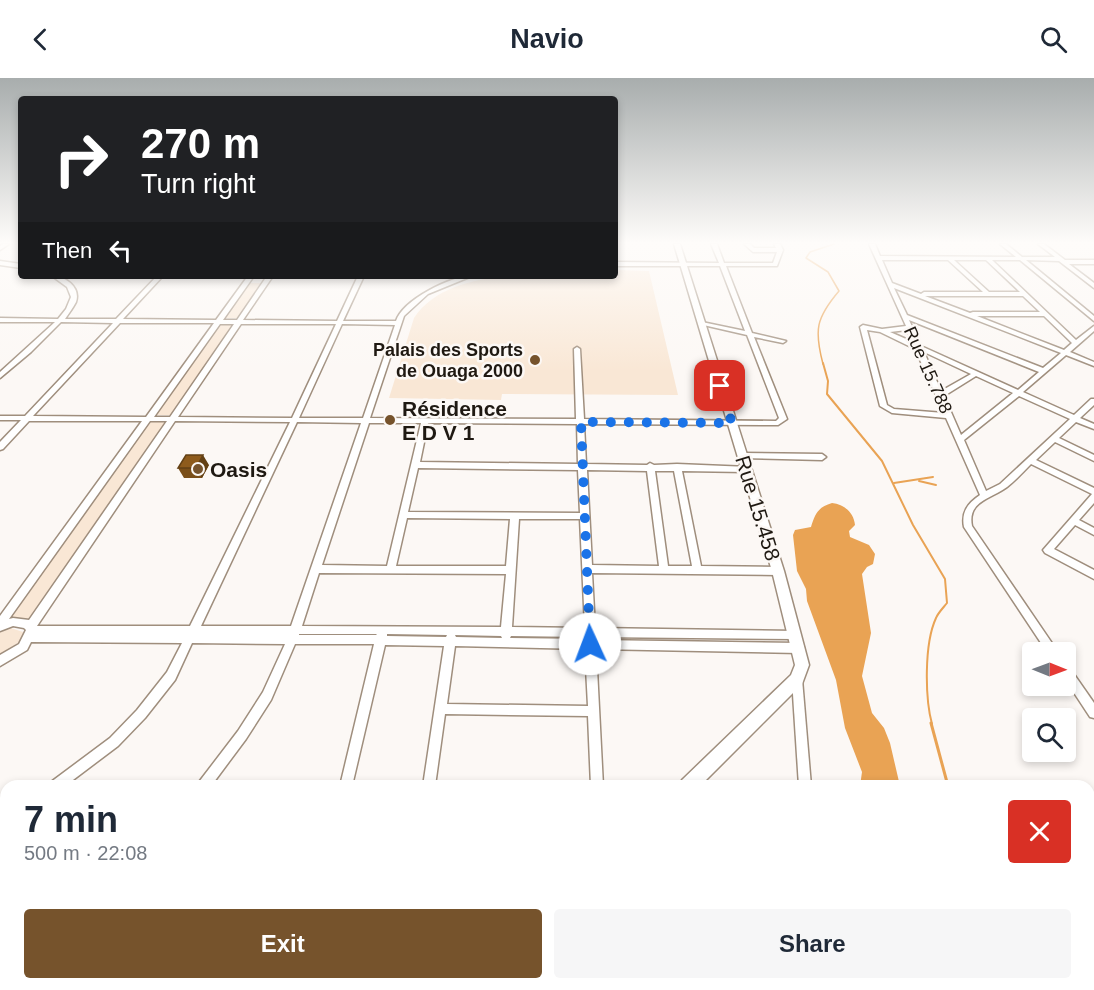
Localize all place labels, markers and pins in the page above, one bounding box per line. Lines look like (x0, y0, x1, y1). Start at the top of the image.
place label: Palais des Sports de Ouaga 2000 (373, 340, 523, 381)
marker: Palais des Sports de Ouaga 2000 (528, 353, 542, 367)
pin (694, 360, 745, 411)
place label: Résidence E D V 1 (402, 397, 507, 444)
marker: Résidence E D V 1 (383, 413, 397, 427)
place label: Oasis (210, 458, 267, 481)
marker: Oasis (191, 462, 205, 476)

